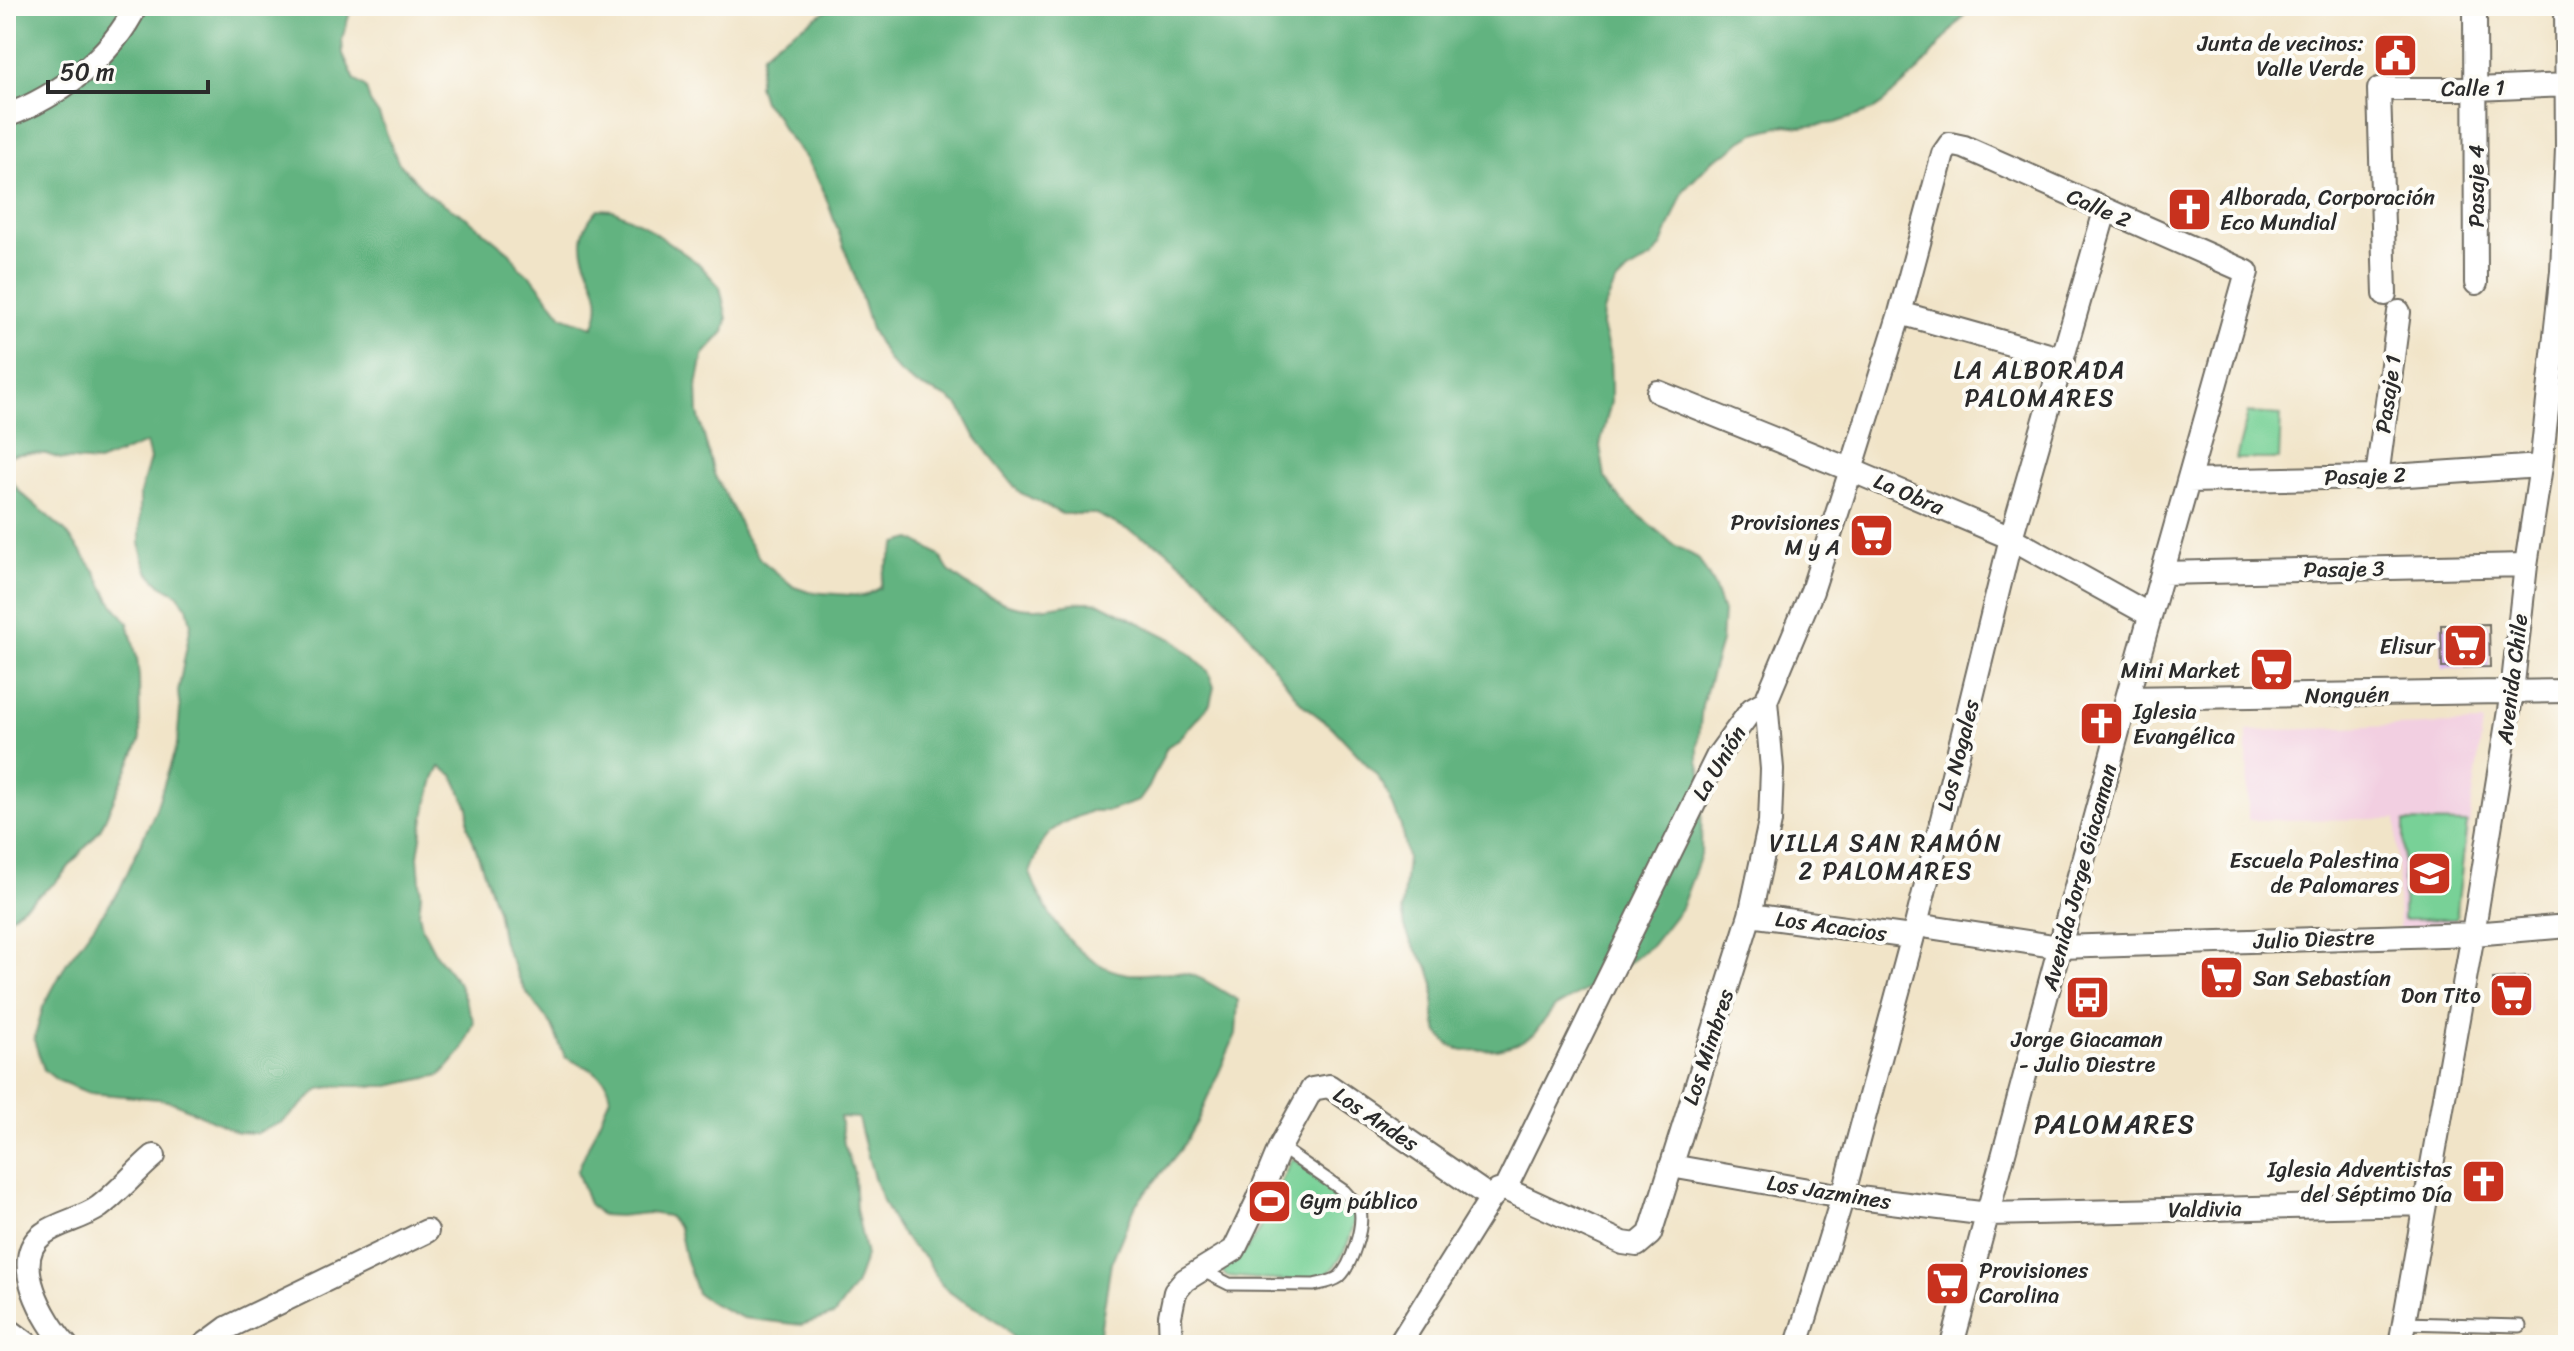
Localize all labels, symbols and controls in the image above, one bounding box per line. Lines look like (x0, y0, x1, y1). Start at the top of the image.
place label: Junta de vecinos: Valle Verde (2197, 24, 2364, 88)
public building icon: Junta de vecinos: Valle Verde (2371, 32, 2419, 80)
scale bar (48, 44, 208, 94)
text: 50 m (60, 51, 115, 93)
street label: Calle 1 (2441, 68, 2505, 108)
street label: Pasaje 4 (2457, 144, 2496, 227)
street label: Calle 2 (2060, 177, 2138, 240)
place label: Alborada, Corporación Eco Mundial (2219, 178, 2435, 242)
church icon: Alborada, Corporación Eco Mundial (2165, 186, 2213, 234)
district label: LA ALBORADA PALOMARES (1953, 349, 2127, 419)
street label: Pasaje 1 (2363, 352, 2413, 436)
street label: Pasaje 2 (2323, 455, 2407, 497)
street label: La Obra (1868, 462, 1951, 527)
place label: Provisiones M y A (1731, 503, 1841, 567)
supermarket icon: Provisiones M y A (1847, 511, 1895, 559)
street label: Pasaje 3 (2303, 549, 2385, 589)
street label: Avenida Chile (2485, 612, 2539, 747)
supermarket icon: Elisur (2442, 622, 2490, 670)
place label: Elisur (2380, 627, 2436, 666)
supermarket icon: Mini Market (2247, 646, 2295, 694)
place label: Mini Market (2121, 651, 2240, 690)
street label: Nonguén (2304, 675, 2390, 715)
place label: Iglesia Evangélica (2132, 692, 2235, 756)
street label: Los Nogales (1925, 694, 1991, 815)
church icon: Iglesia Evangélica (2078, 700, 2126, 748)
street label: La Unión (1681, 718, 1757, 808)
street label: Avenida Jorge Giacaman (2030, 759, 2128, 996)
district label: VILLA SAN RAMÓN 2 PALOMARES (1769, 822, 2003, 892)
place label: Escuela Palestina de Palomares (2230, 841, 2400, 905)
school or university icon: Escuela Palestina de Palomares (2406, 849, 2454, 897)
street label: Los Acacios (1773, 899, 1890, 953)
street label: Julio Diestre (2252, 917, 2376, 961)
supermarket icon: San Sebastían (2198, 954, 2246, 1002)
place label: San Sebastían (2253, 959, 2391, 998)
supermarket icon: Don Tito (2488, 971, 2536, 1019)
bus stop icon: Jorge Giacaman - Julio Diestre (2063, 974, 2111, 1022)
place label: Don Tito (2401, 976, 2481, 1015)
street label: Los Mimbres (1671, 983, 1745, 1110)
place label: Jorge Giacaman - Julio Diestre (2010, 1020, 2163, 1084)
street label: Los Andes (1325, 1076, 1428, 1163)
district label: PALOMARES (2034, 1101, 2196, 1147)
place label: Iglesia Adventistas del Séptimo Día (2266, 1150, 2453, 1214)
church icon: Iglesia Adventistas del Séptimo Día (2459, 1158, 2507, 1206)
street label: Los Jazmines (1764, 1163, 1895, 1221)
sports icon: Gym público (1245, 1177, 1293, 1225)
place label: Gym público (1300, 1182, 1418, 1221)
street label: Valdivia (2168, 1189, 2242, 1229)
place label: Provisiones Carolina (1979, 1251, 2089, 1315)
supermarket icon: Provisiones Carolina (1924, 1259, 1972, 1307)

